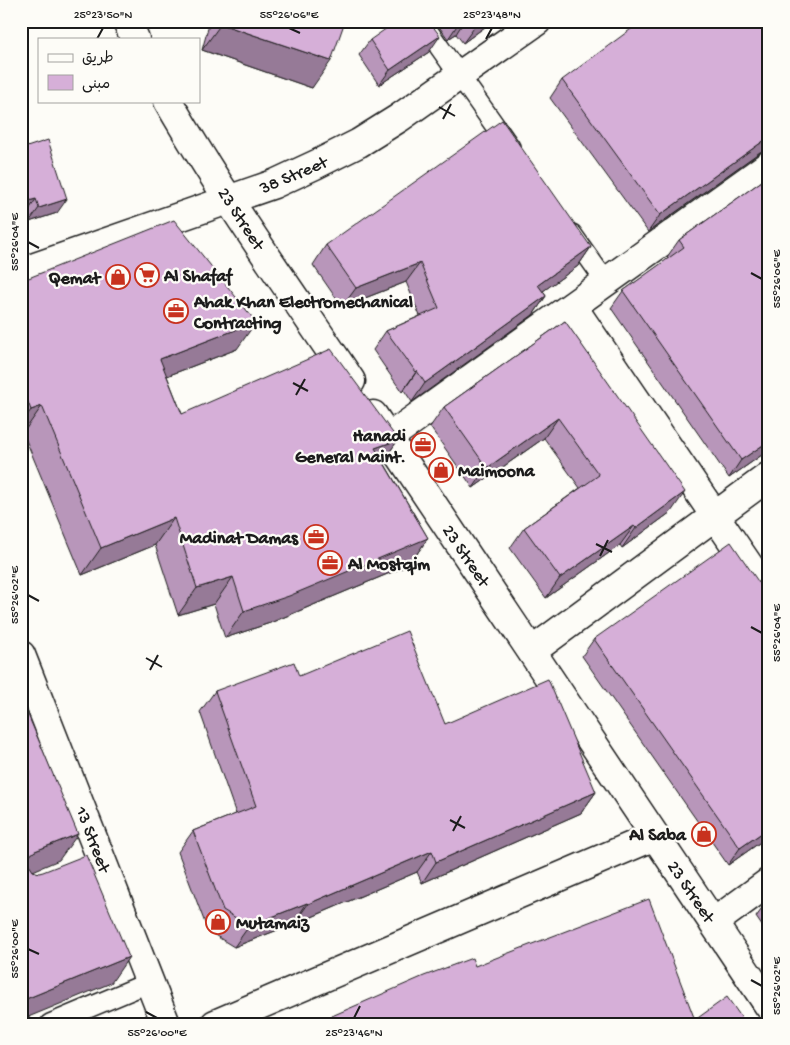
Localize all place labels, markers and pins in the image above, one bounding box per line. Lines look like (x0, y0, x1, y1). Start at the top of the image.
supermarket icon: Al Shafaf (134, 262, 160, 288)
shop icon: Qemat (105, 264, 131, 290)
place label: Al Shafaf (163, 267, 233, 288)
place label: Qemat (48, 269, 102, 290)
place label: Ahak Khan Electromechanical Contracting (193, 293, 413, 335)
office icon: Ahak Khan Electromechanical Contracting (163, 298, 189, 324)
place label: Hanadi General Maint. (295, 427, 406, 469)
office icon: Hanadi General Maint. (410, 432, 436, 458)
shop icon: Maimoona (428, 457, 454, 483)
place label: Maimoona (458, 462, 535, 483)
office icon: Madinat Damas (303, 524, 329, 550)
place label: Madinat Damas (180, 529, 299, 550)
office icon: Al Mostqim (317, 550, 343, 576)
place label: Al Mostqim (347, 555, 430, 576)
shop icon: Al Saba (691, 821, 717, 847)
place label: Al Saba (628, 826, 687, 847)
shop icon: Mutamaiz (205, 909, 231, 935)
place label: Mutamaiz (236, 914, 310, 935)

